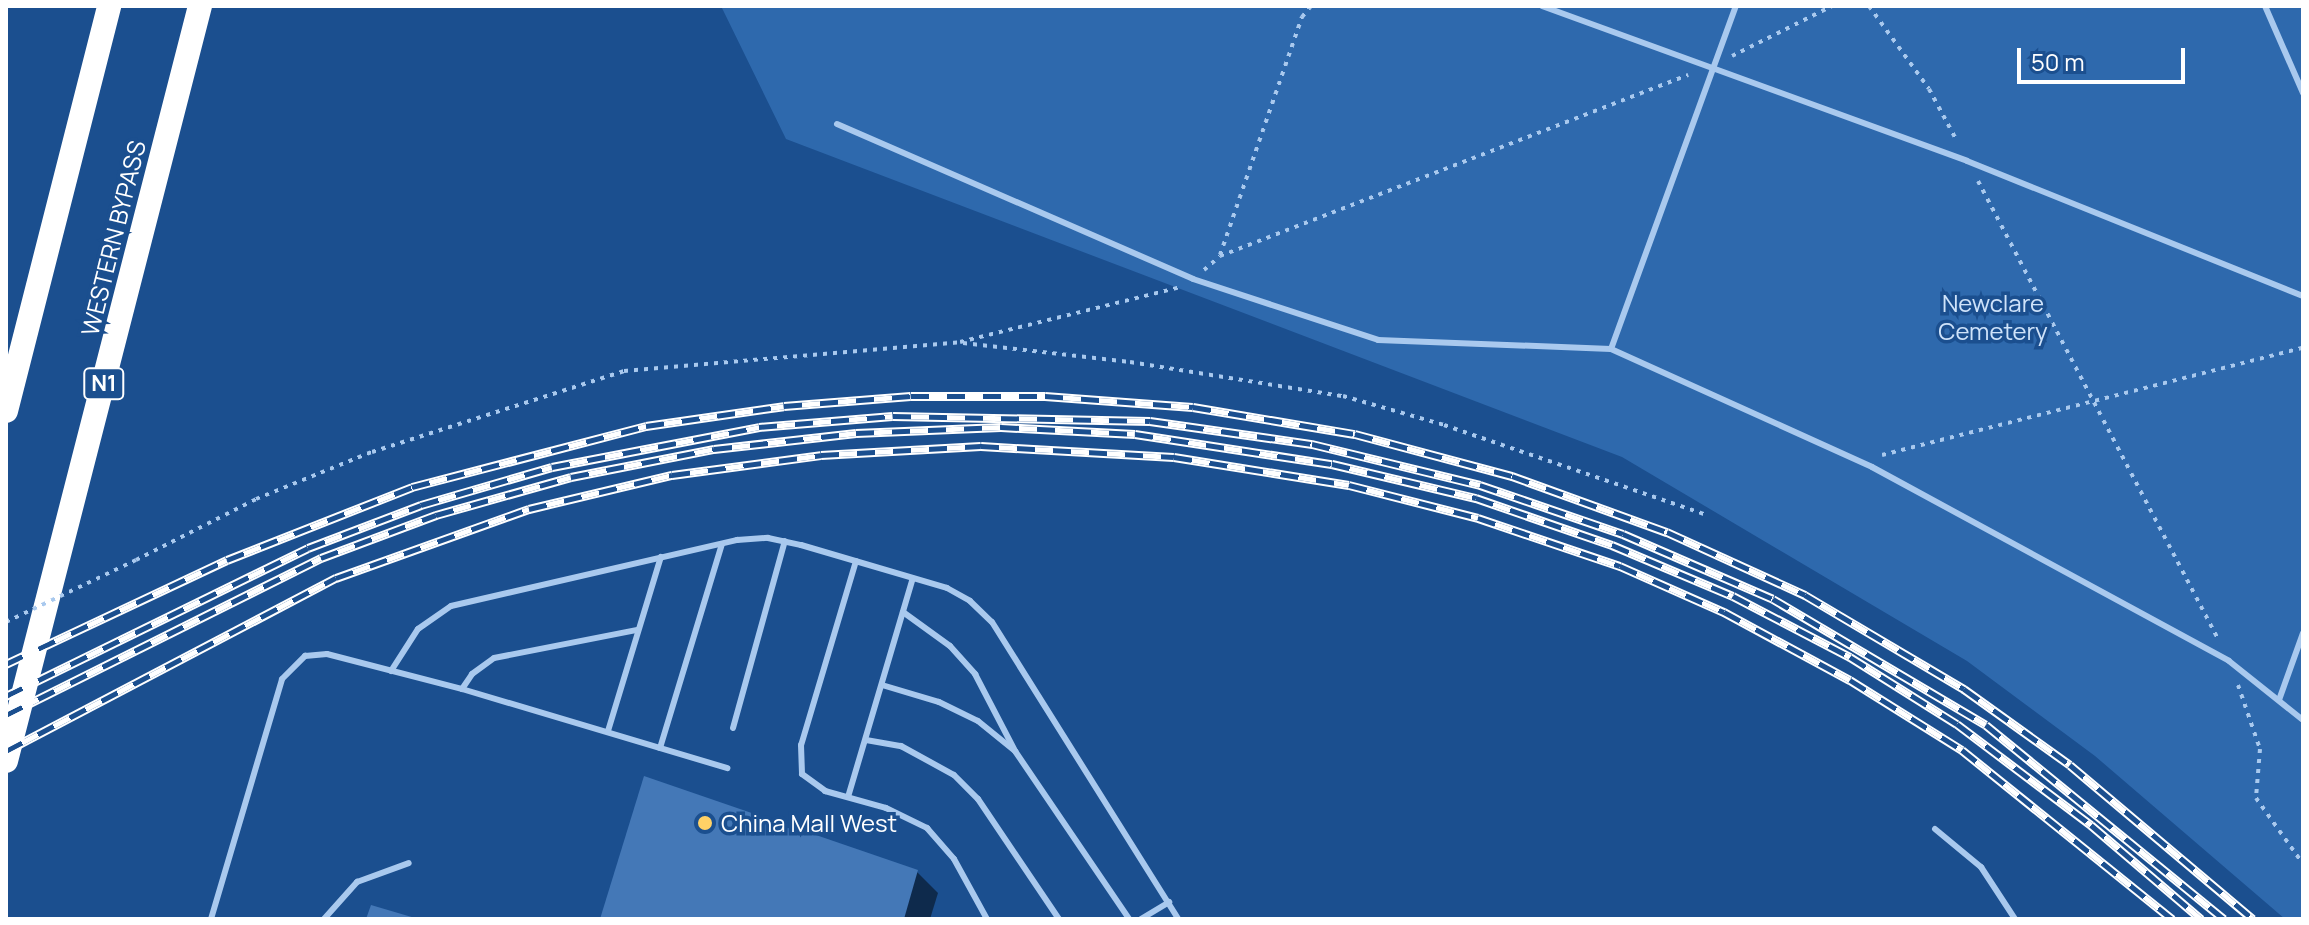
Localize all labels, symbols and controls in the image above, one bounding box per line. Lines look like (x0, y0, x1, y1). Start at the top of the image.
scale bar (2021, 32, 2189, 82)
text: 50 m (2031, 45, 2085, 78)
street label: WESTERN BYPASS (75, 138, 151, 338)
park label: Newclare Cemetery (1938, 289, 2048, 345)
road number: N1 (82, 366, 126, 402)
place label: China Mall West (721, 809, 897, 837)
marker: China Mall West (696, 814, 714, 832)

